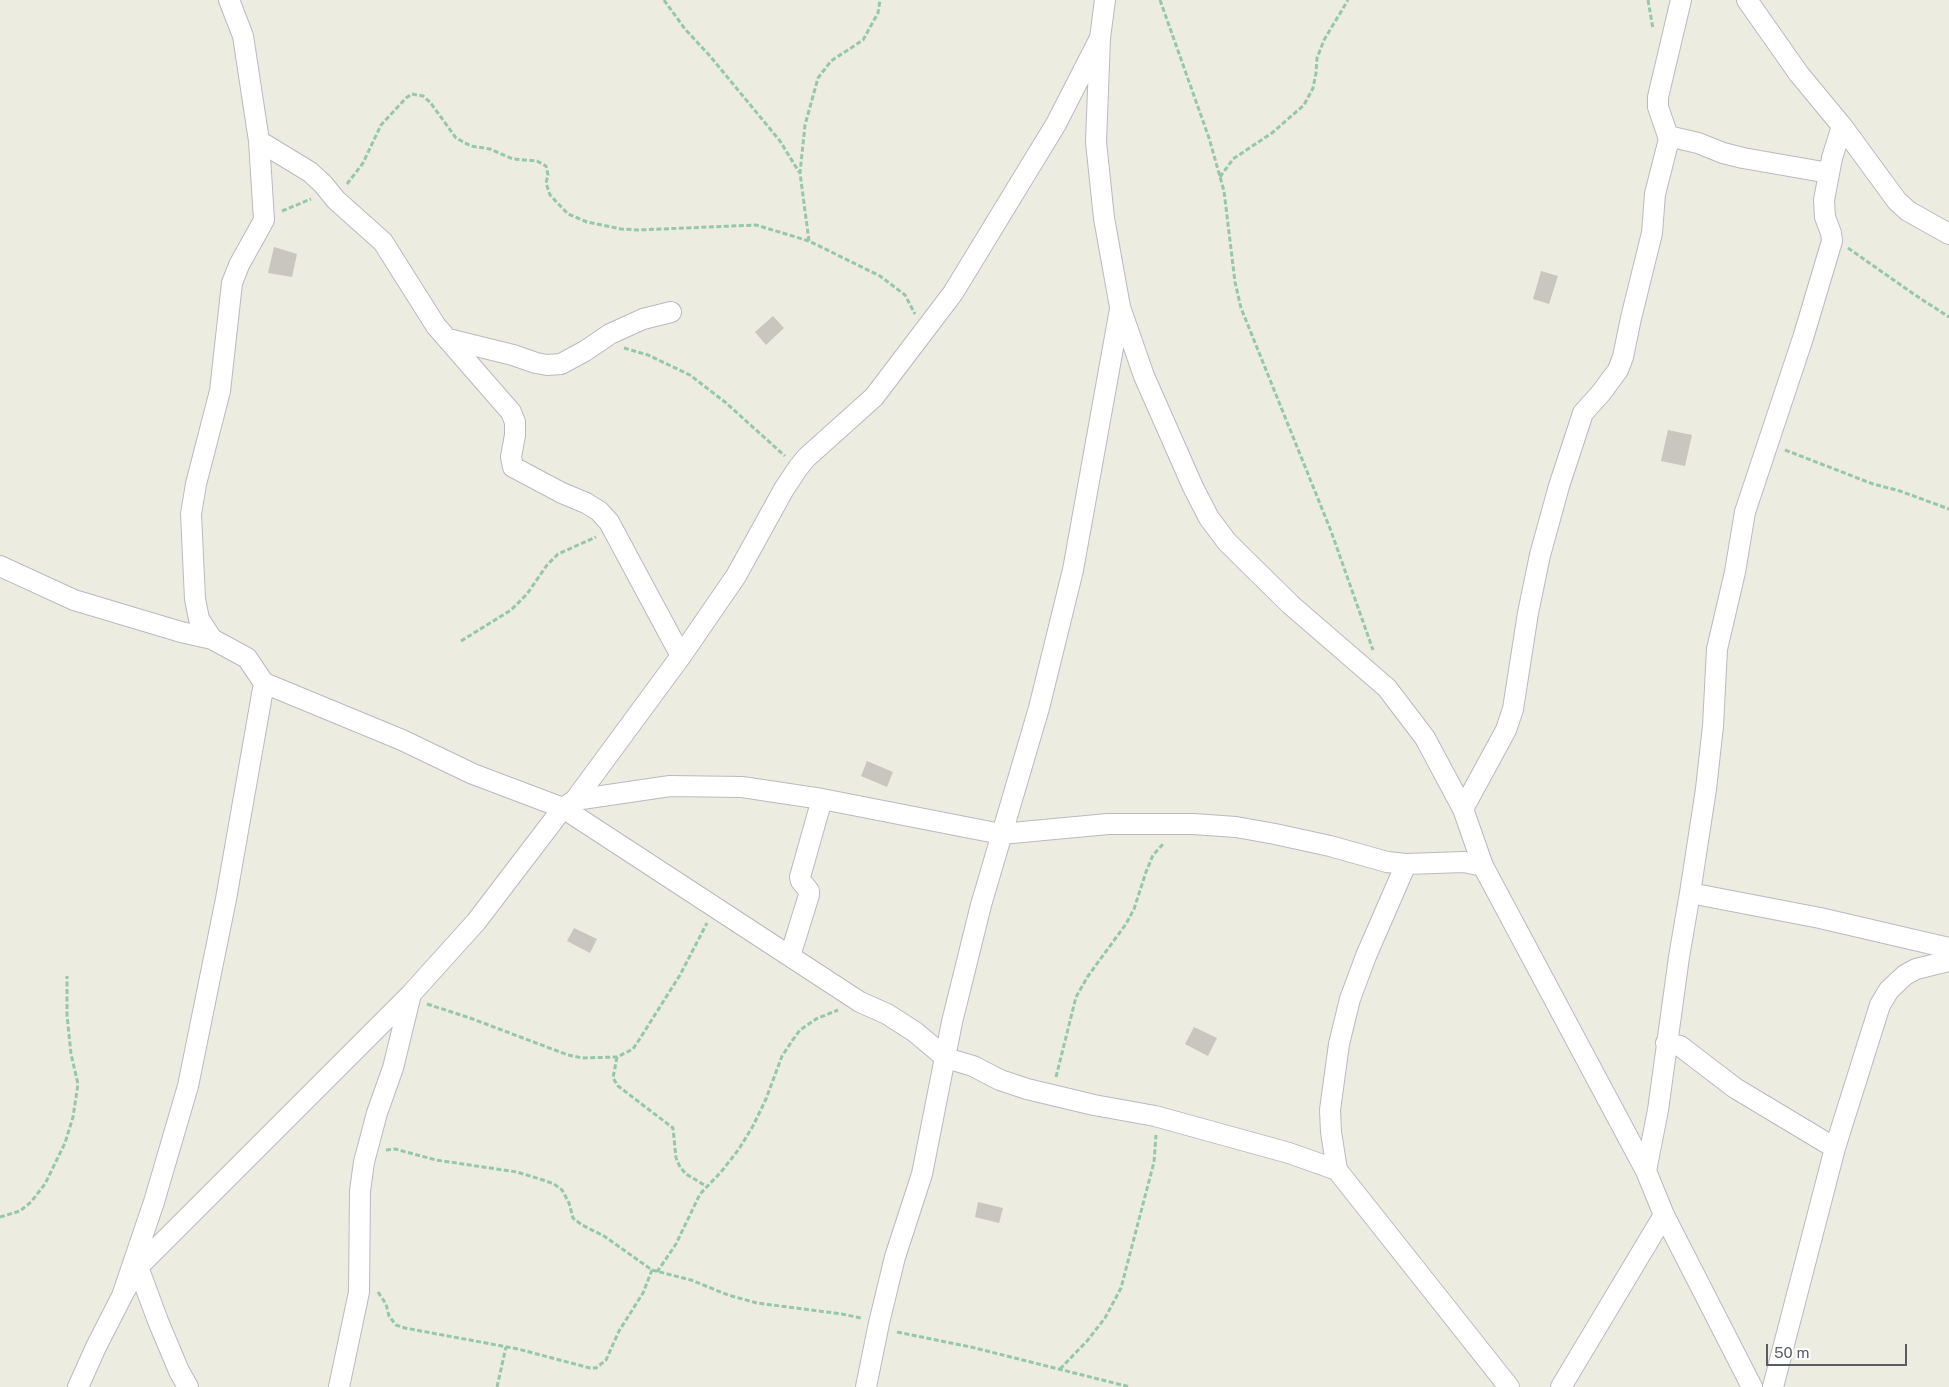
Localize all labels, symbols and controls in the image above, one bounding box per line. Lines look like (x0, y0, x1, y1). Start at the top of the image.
scale bar (1769, 1334, 1910, 1366)
text: 50 m (1774, 1344, 1809, 1361)

